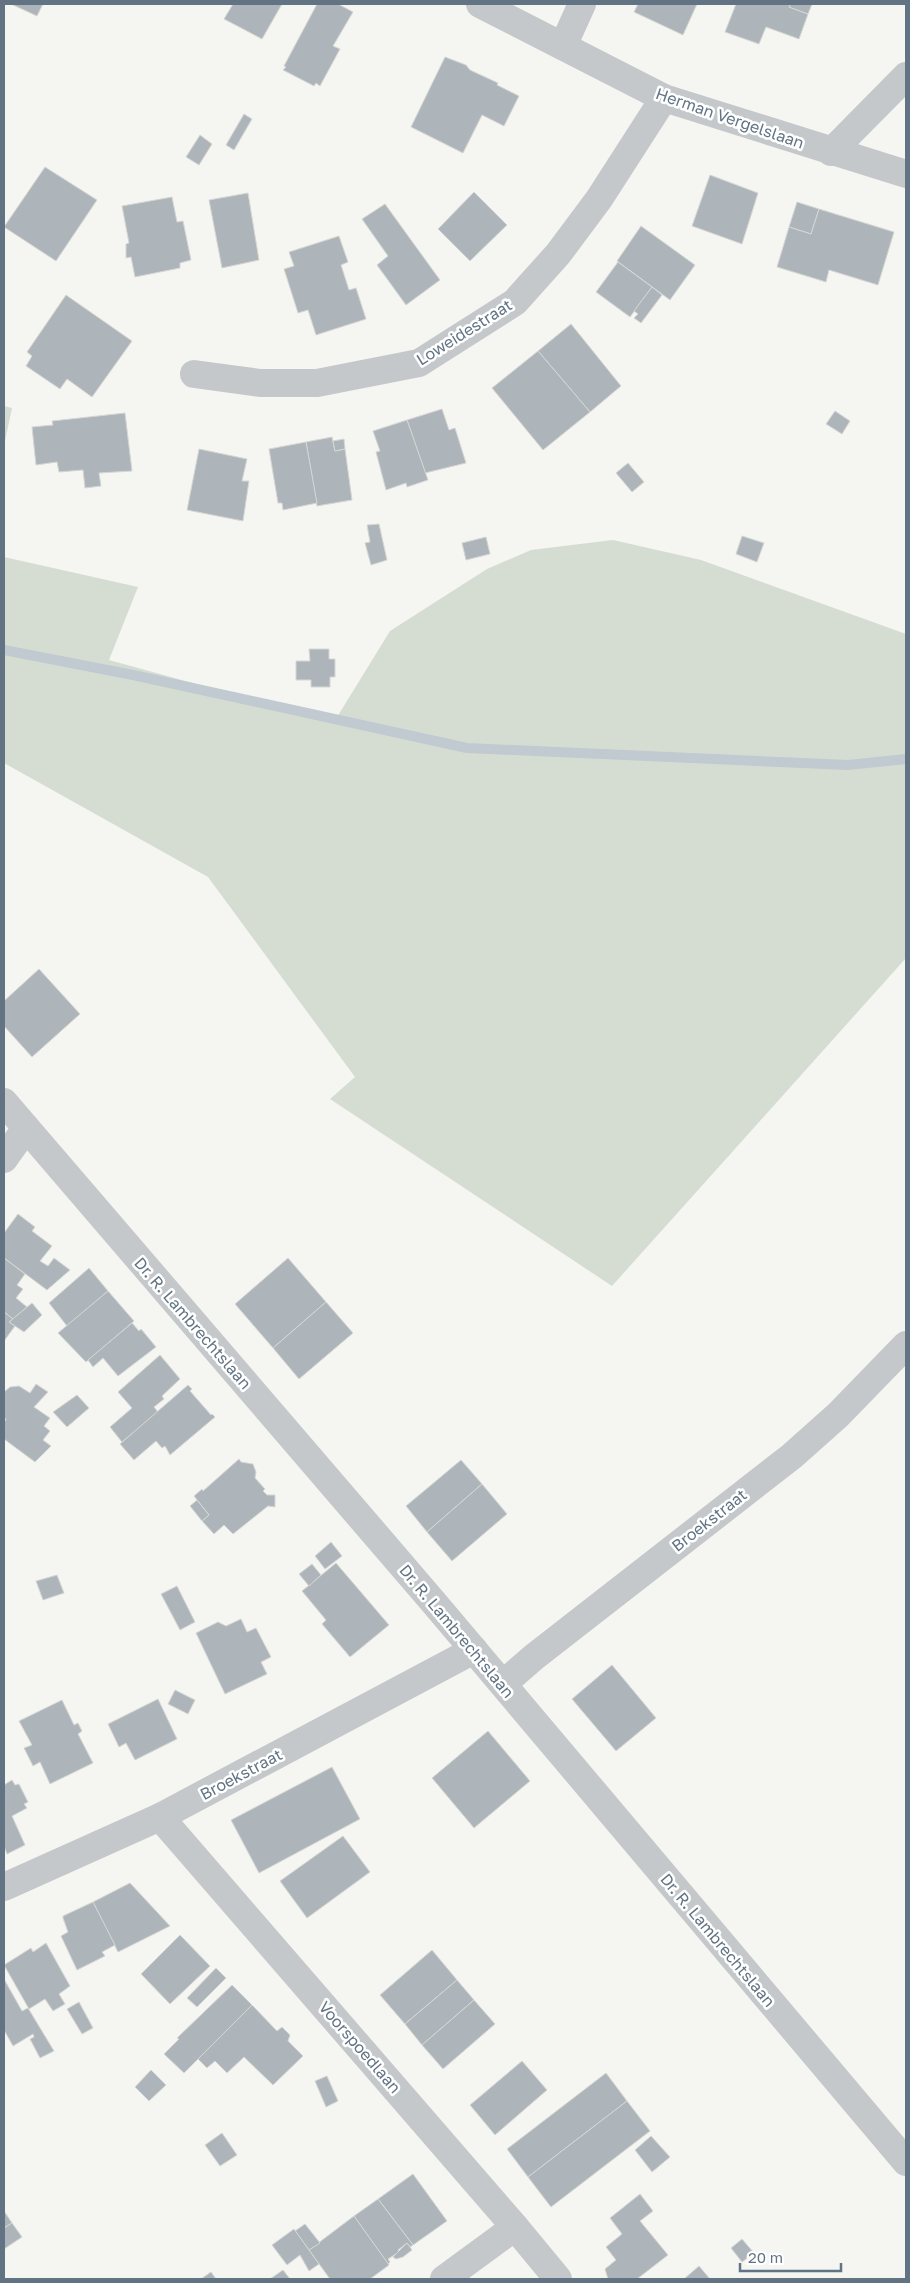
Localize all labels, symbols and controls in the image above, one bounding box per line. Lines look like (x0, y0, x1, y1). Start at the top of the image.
street label: Herman Vergelslaan (653, 83, 807, 153)
street label: Loweidestraat (412, 295, 516, 369)
street label: Dr. R. Lambrechtslaan (130, 1253, 256, 1393)
street label: Broekstraat (667, 1484, 751, 1556)
street label: Dr. R. Lambrechtslaan (395, 1560, 519, 1702)
street label: Broekstraat (197, 1744, 285, 1804)
street label: Dr. R. Lambrechtslaan (656, 1869, 780, 2011)
street label: Voorspoedlaan (315, 1997, 405, 2097)
scale bar (740, 2240, 841, 2272)
text: 20 m (748, 2248, 783, 2266)

